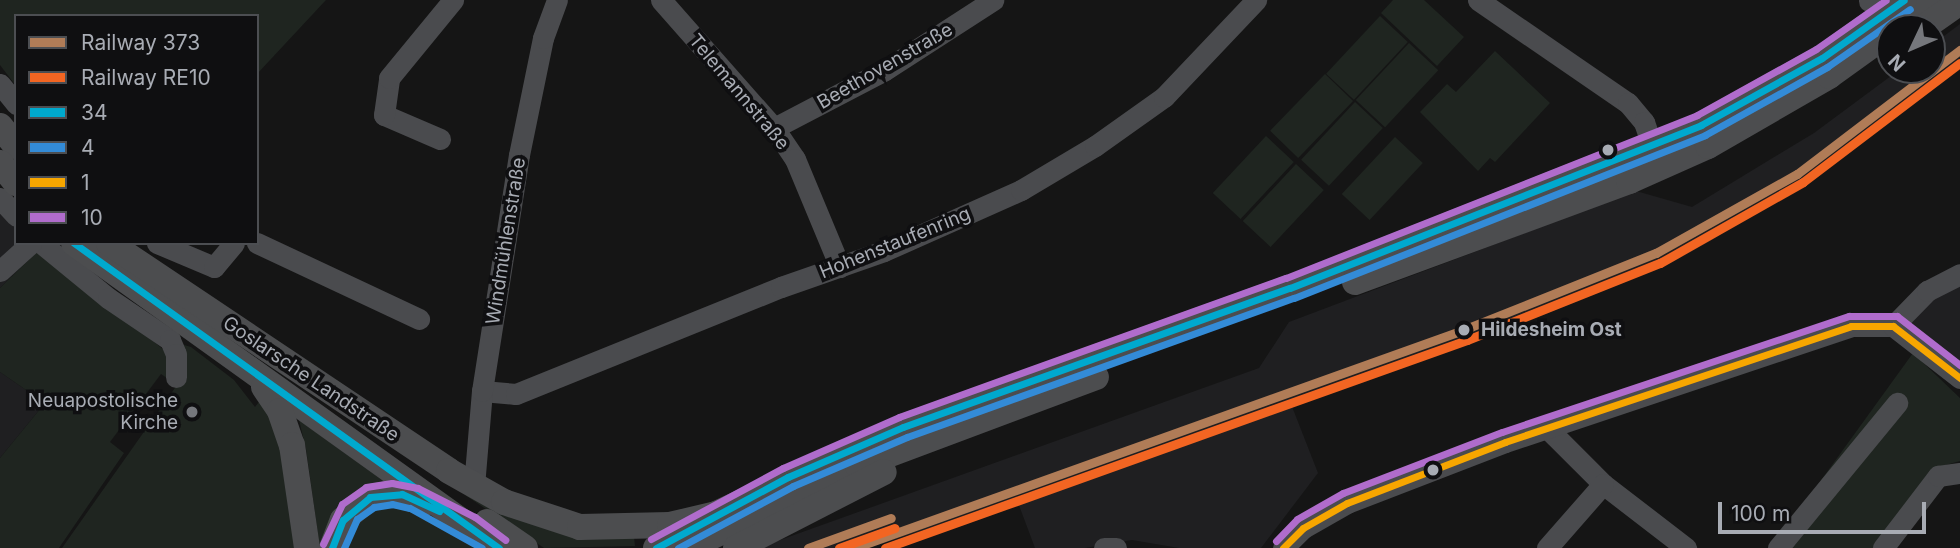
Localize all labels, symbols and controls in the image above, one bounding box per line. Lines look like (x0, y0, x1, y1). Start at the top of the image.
legend (14, 14, 259, 245)
north arrow (1876, 14, 1946, 84)
street label: Beethovenstraße (813, 18, 957, 114)
street label: Telemannstraße (684, 29, 794, 155)
text: Railway 373 (81, 30, 200, 55)
text: N (1884, 49, 1910, 76)
text: Railway RE10 (81, 65, 211, 90)
text: 34 (81, 100, 108, 125)
text: 4 (81, 135, 95, 160)
unlabelled marker (1601, 143, 1615, 157)
street label: Windmühlenstraße (482, 156, 530, 326)
text: 1 (81, 170, 90, 195)
street label: Hohenstaufenring (816, 202, 974, 284)
text: 10 (81, 205, 103, 230)
street label: Goslarsche Landstraße (219, 311, 403, 447)
marker: Hildesheim Ost (1453, 319, 1475, 341)
place label: Hildesheim Ost (1481, 319, 1622, 341)
place label: Neuapostolische Kirche (28, 390, 178, 434)
marker: Neuapostolische Kirche (184, 404, 200, 420)
unlabelled marker (1426, 463, 1440, 477)
scale bar (1722, 489, 1930, 532)
text: 100 m (1731, 501, 1790, 526)

